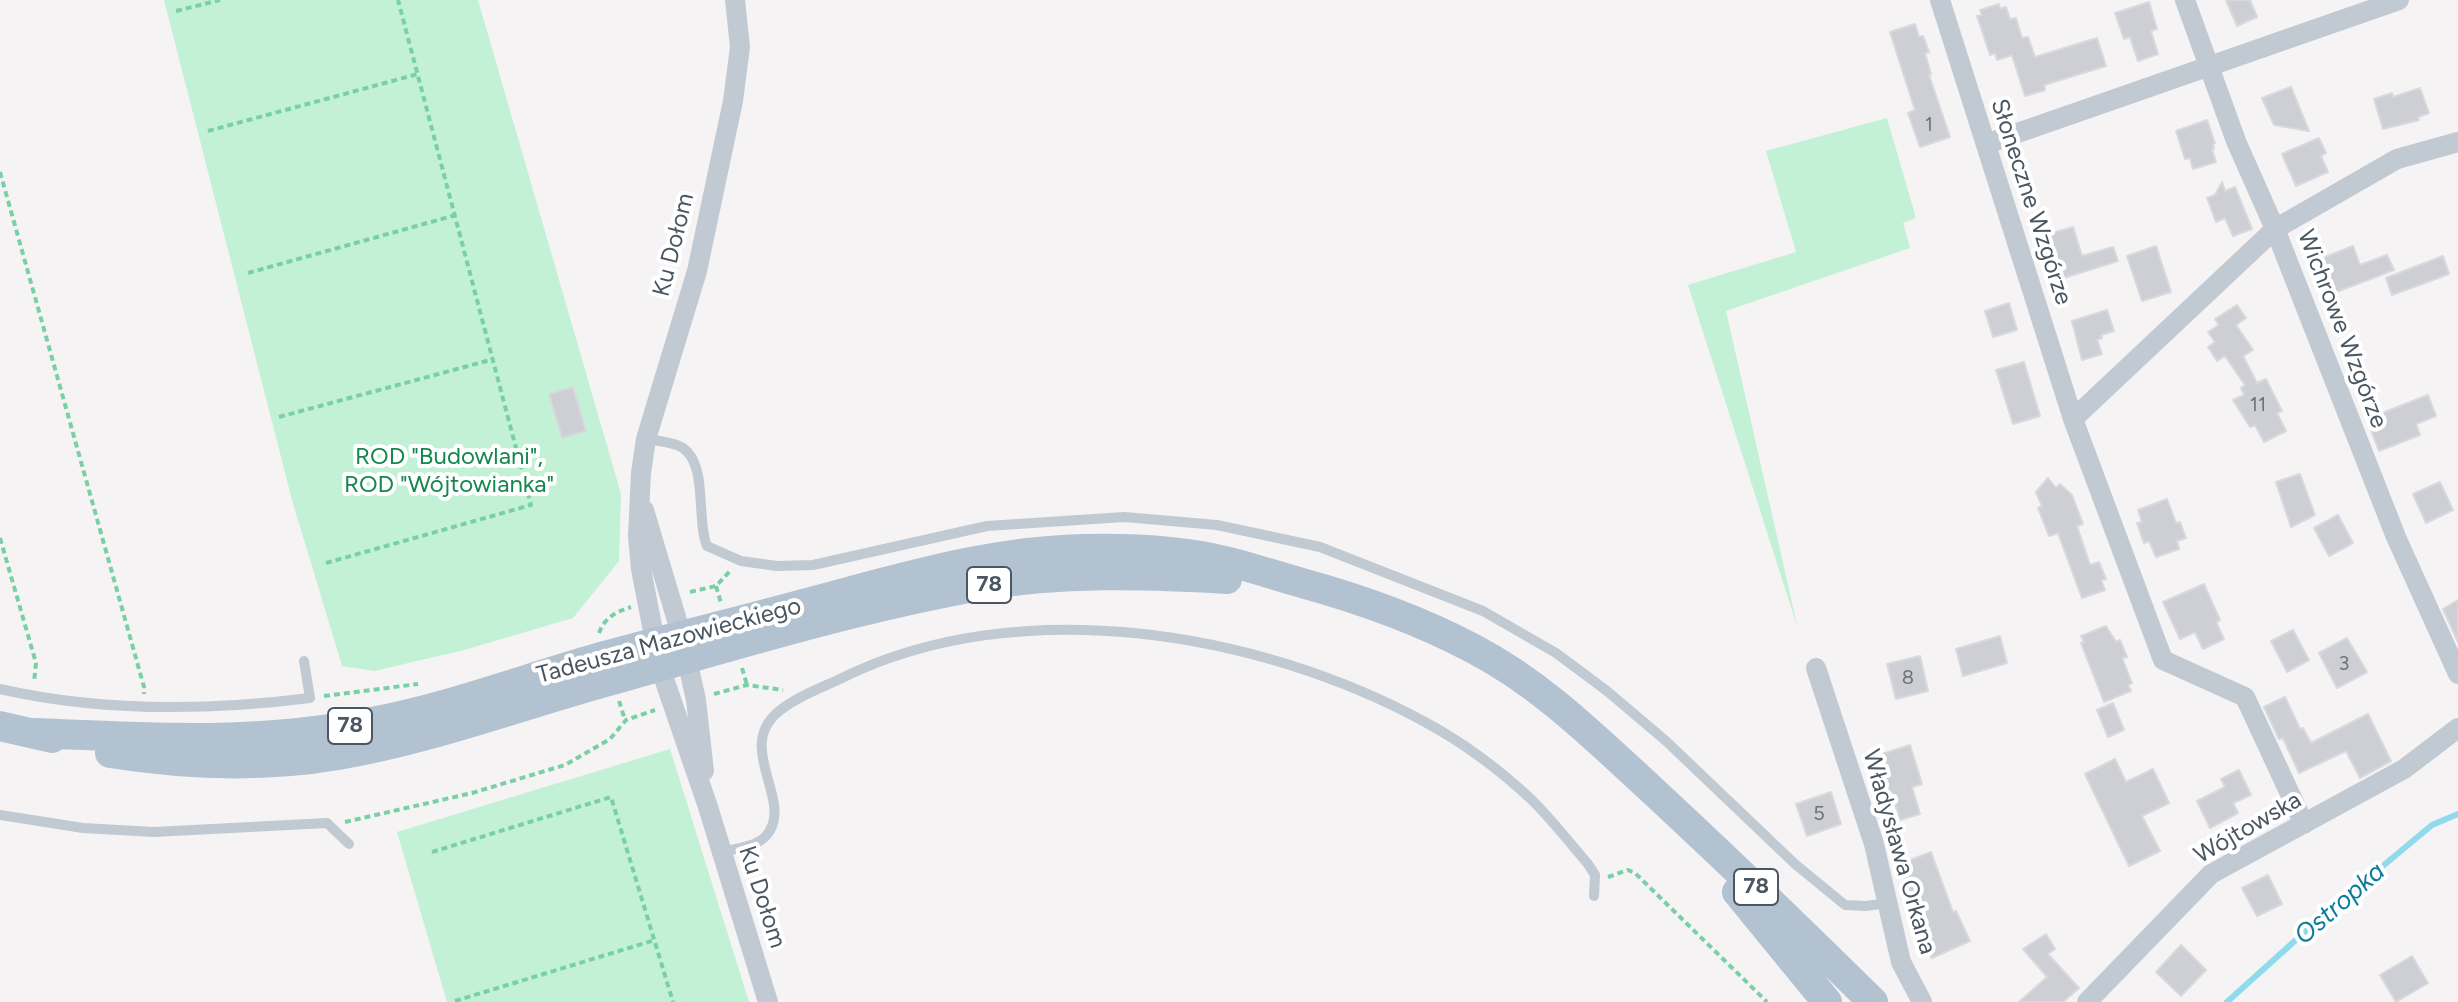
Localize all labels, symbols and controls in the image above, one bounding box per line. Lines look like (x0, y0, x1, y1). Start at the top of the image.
street label: Słoneczne Wzgórze (1984, 95, 2078, 309)
house number: 1 (1925, 113, 1933, 137)
street label: Ku Dołom (647, 190, 701, 300)
street label: Wichrowe Wzgórze (2291, 226, 2393, 432)
house number: 11 (2250, 393, 2266, 417)
park label: ROD "Budowlani", ROD "Wójtowianka" (344, 443, 554, 499)
road number: 78 (967, 567, 1011, 603)
street label: Tadeusza Mazowieckiego (534, 592, 804, 690)
house number: 3 (2339, 652, 2349, 676)
house number: 8 (1902, 666, 1914, 690)
road number: 78 (328, 708, 372, 744)
street label: Władysława Orkana (1856, 746, 1942, 958)
street label: Wójtowska (2189, 786, 2307, 870)
house number: 5 (1813, 802, 1825, 826)
street label: Ku Dołom (732, 842, 792, 952)
water label: Ostropka (2288, 856, 2392, 952)
road number: 78 (1734, 869, 1778, 905)

